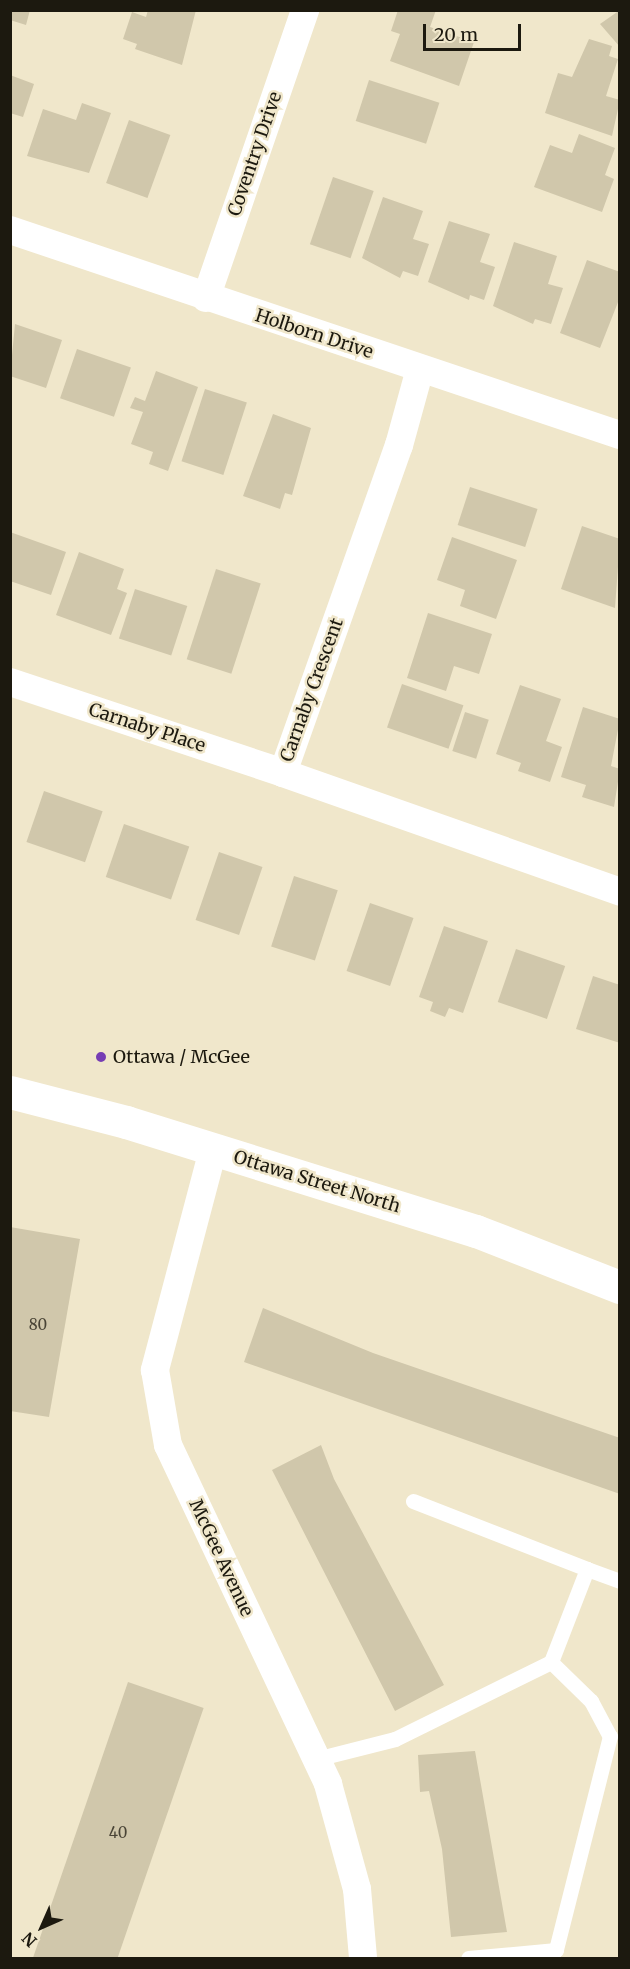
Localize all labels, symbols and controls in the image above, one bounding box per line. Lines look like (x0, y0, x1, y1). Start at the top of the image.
scale bar (426, 12, 524, 50)
text: 20 m (434, 23, 478, 46)
street label: Coventry Drive (224, 89, 286, 219)
street label: Holborn Drive (252, 305, 376, 363)
street label: Carnaby Crescent (276, 615, 348, 765)
street label: Carnaby Place (86, 699, 208, 757)
place label: Ottawa / McGee (113, 1046, 250, 1068)
marker: Ottawa / McGee (94, 1050, 108, 1064)
street label: Ottawa Street North (231, 1146, 403, 1218)
house number: 80 (29, 1316, 47, 1334)
street label: McGee Avenue (184, 1496, 258, 1620)
house number: 40 (109, 1824, 127, 1842)
north arrow (12, 1897, 72, 1957)
text: N (18, 1928, 41, 1951)

